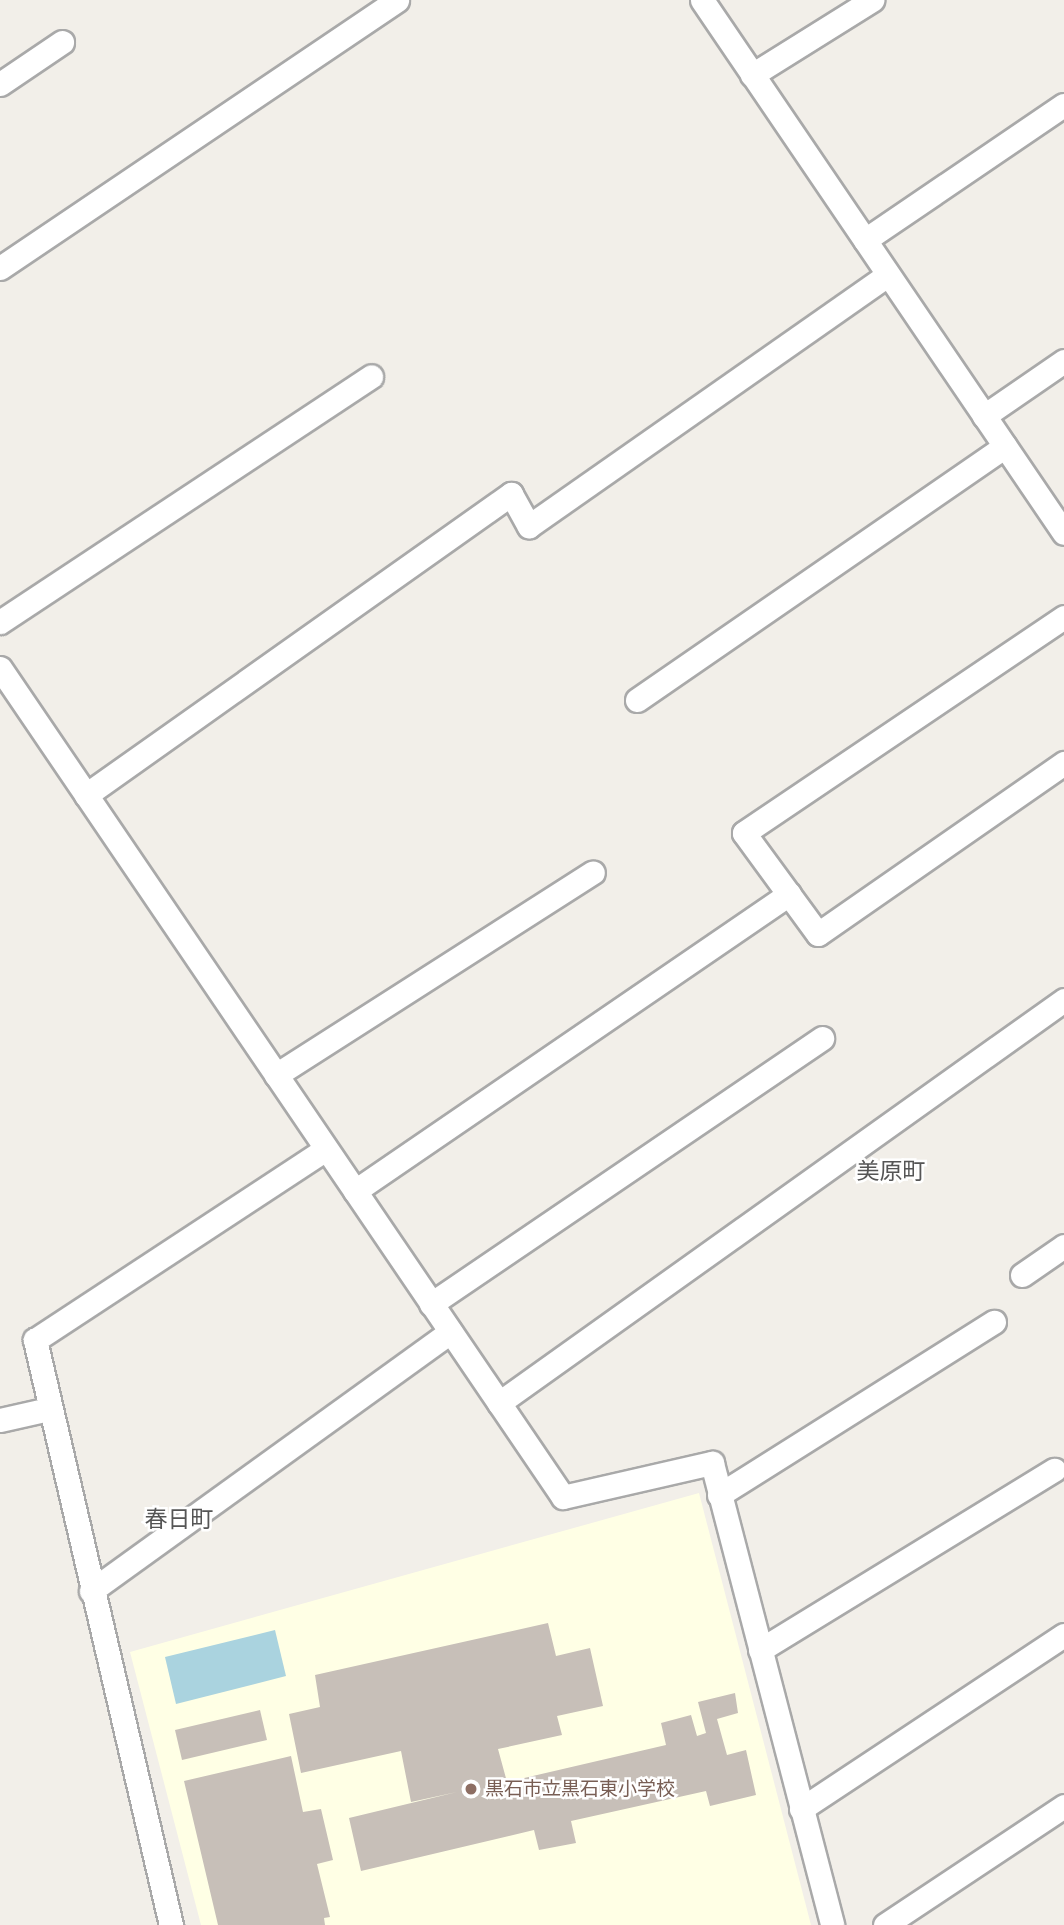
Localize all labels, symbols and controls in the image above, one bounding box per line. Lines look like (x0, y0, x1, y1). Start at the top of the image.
district label: 美原町 (857, 1157, 925, 1185)
district label: 春日町 (145, 1505, 213, 1533)
place label: 黒石市立黒石東小学校 (485, 1778, 675, 1800)
marker: 黒石市立黒石東小学校 (463, 1781, 479, 1797)

